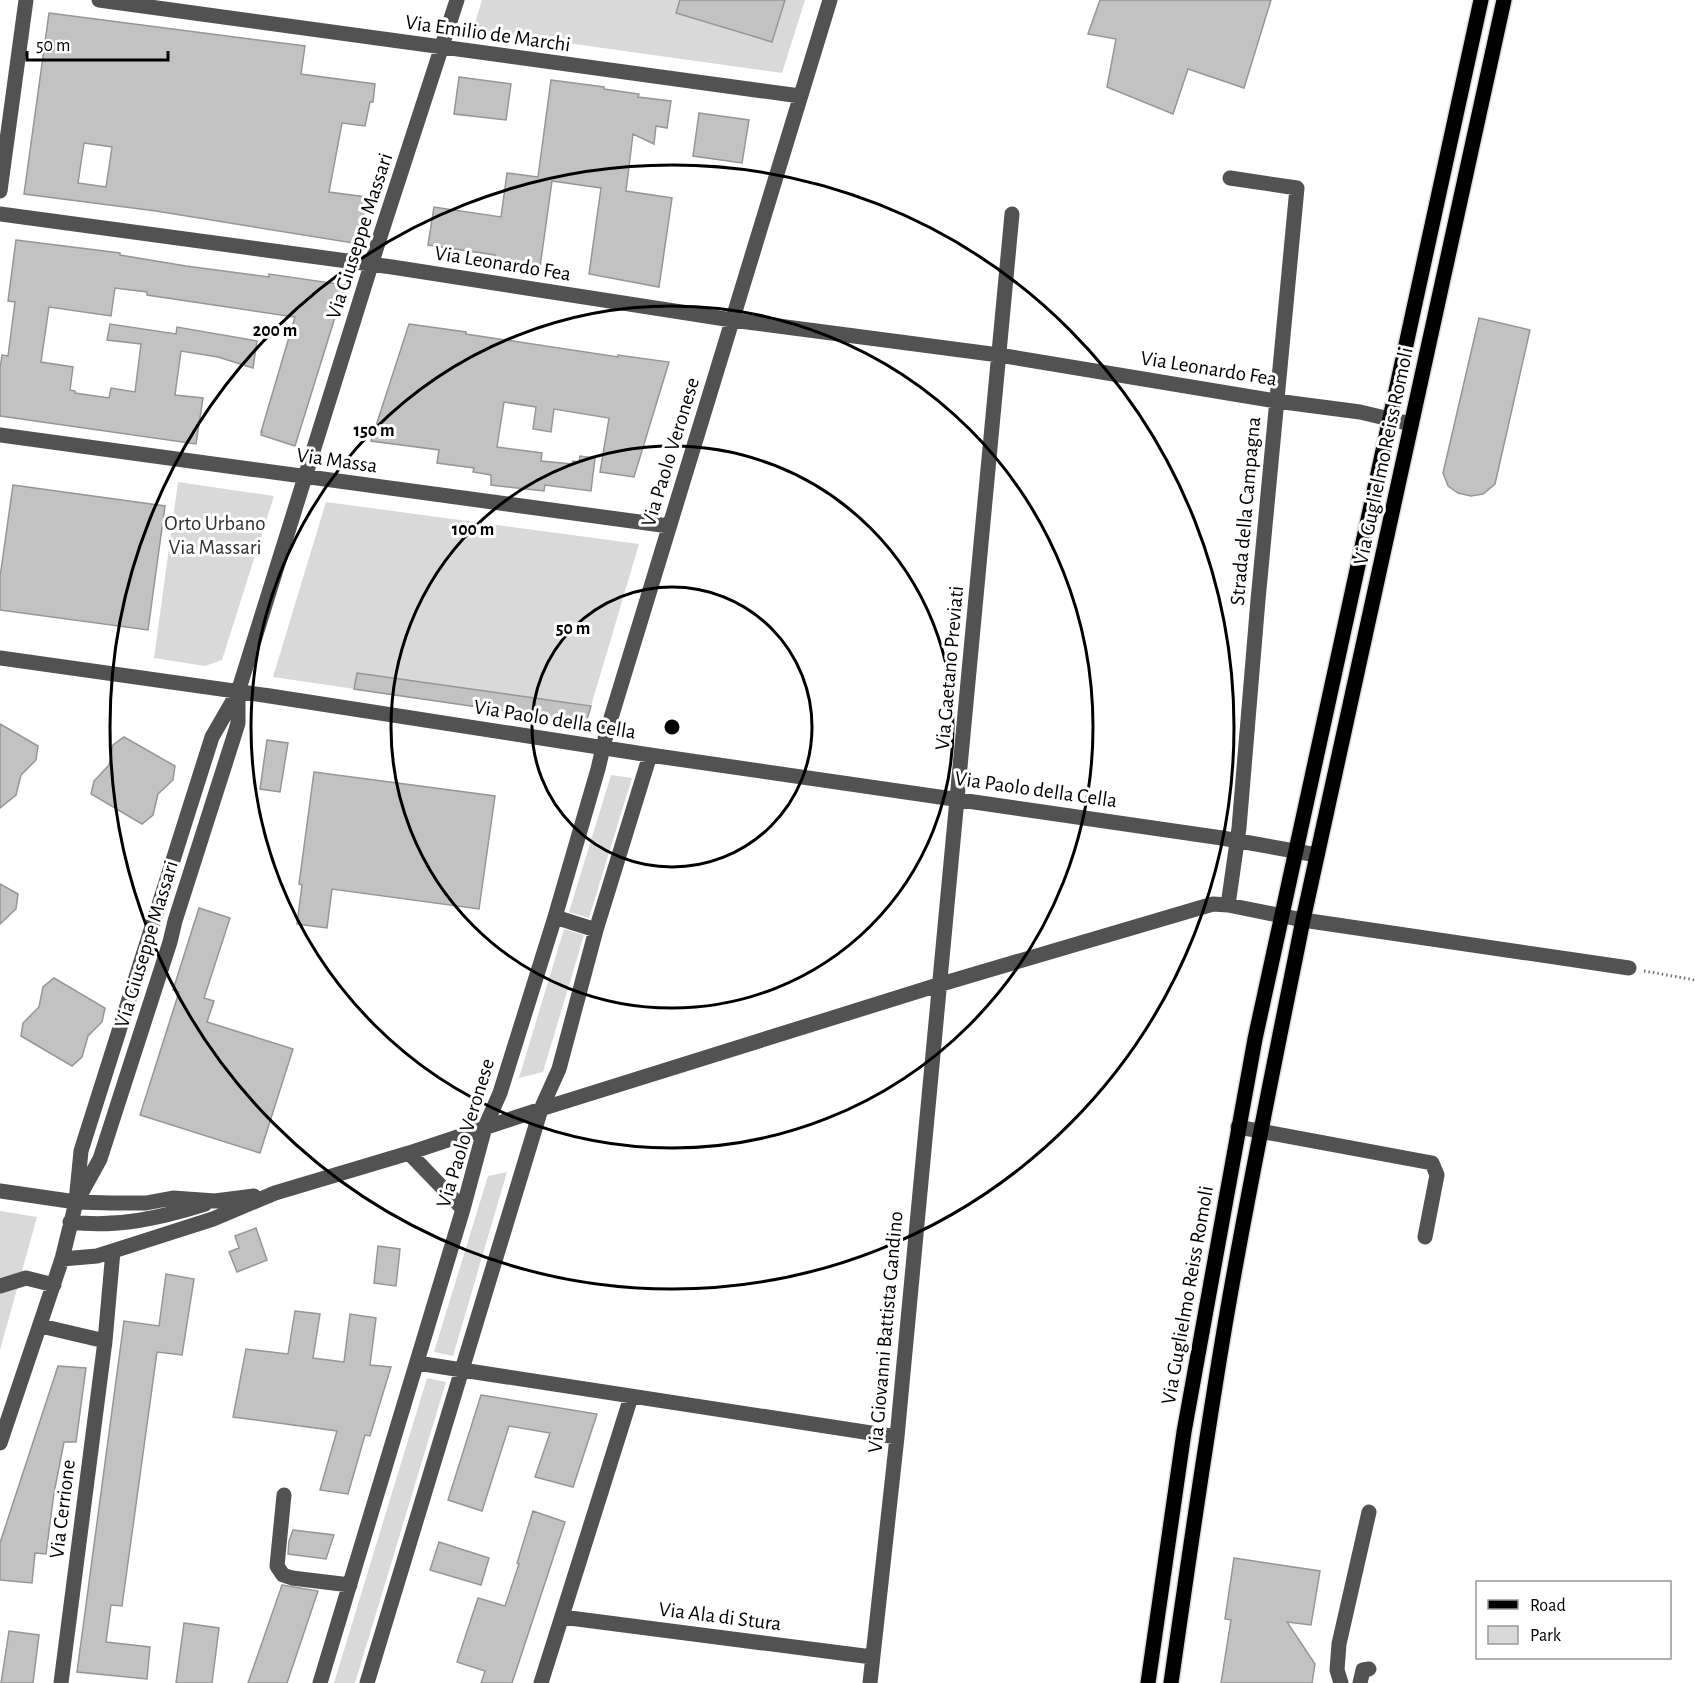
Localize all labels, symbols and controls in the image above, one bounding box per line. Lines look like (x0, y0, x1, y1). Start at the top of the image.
street label: Via Emilio de Marchi (404, 12, 572, 55)
scale bar (27, 24, 168, 62)
text: 50 m (36, 37, 70, 55)
street label: Via Giuseppe Massari (323, 150, 396, 322)
street label: Via Leonardo Fea (433, 242, 573, 285)
text: 200 m (253, 322, 297, 340)
street label: Via Guglielmo Reiss Romoli (1350, 345, 1417, 567)
street label: Via Leonardo Fea (1139, 347, 1279, 390)
street label: Via Paolo Veronese (638, 375, 703, 529)
street label: Strada della Campagna (1227, 416, 1264, 606)
text: 150 m (354, 422, 394, 440)
street label: Via Massa (295, 444, 379, 477)
park label: Orto Urbano Via Massari (164, 513, 266, 558)
text: 100 m (452, 521, 494, 539)
street label: Via Gaetano Previati (932, 585, 967, 751)
text: 50 m (556, 620, 590, 638)
street label: Via Paolo della Cella (472, 696, 638, 743)
centre of rings (662, 717, 682, 737)
street label: Via Paolo della Cella (953, 768, 1119, 811)
street label: Via Giuseppe Massari (111, 858, 182, 1030)
street label: Via Paolo Veronese (433, 1056, 498, 1210)
street label: Via Guglielmo Reiss Romoli (1158, 1184, 1217, 1406)
street label: Via Giovanni Battista Gandino (864, 1210, 907, 1454)
street label: Via Cerrione (46, 1458, 79, 1560)
legend (1476, 1581, 1671, 1659)
text: Road (1530, 1597, 1566, 1615)
street label: Via Ala di Stura (657, 1599, 783, 1634)
text: Park (1530, 1627, 1562, 1645)

